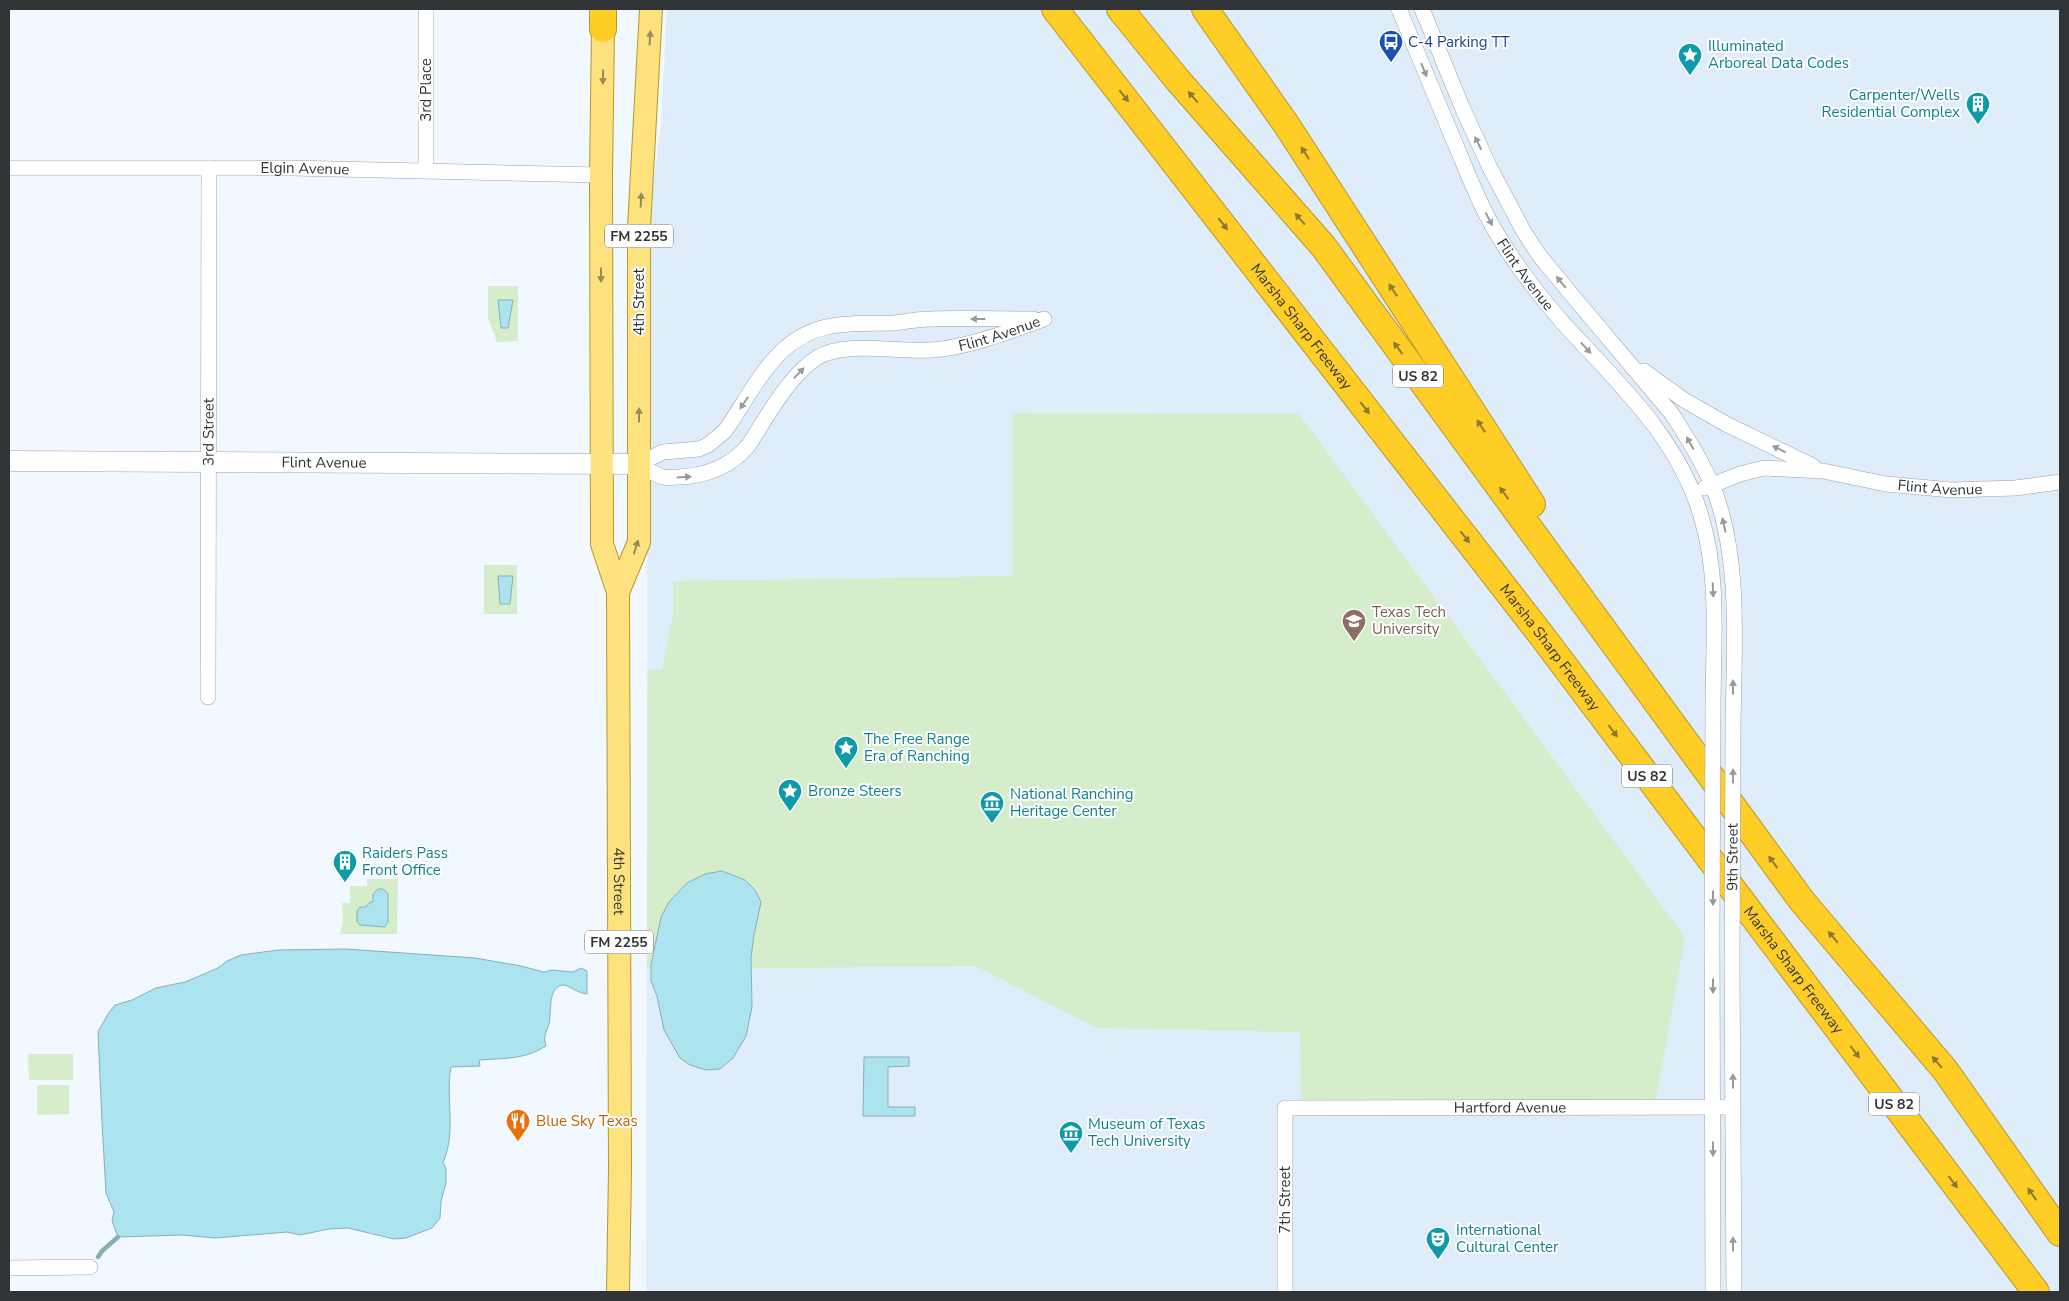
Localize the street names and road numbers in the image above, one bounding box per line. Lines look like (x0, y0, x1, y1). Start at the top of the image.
street label: 3rd Place (416, 58, 436, 122)
street label: Elgin Avenue (261, 158, 350, 179)
road number: FM 2255 (605, 225, 673, 248)
street label: Flint Avenue (1492, 234, 1558, 315)
street label: Marsha Sharp Freeway (1246, 259, 1357, 394)
street label: 4th Street (629, 267, 649, 336)
street label: Flint Avenue (956, 311, 1043, 356)
road number: US 82 (1393, 364, 1443, 388)
street label: 3rd Street (198, 397, 219, 466)
street label: Flint Avenue (281, 452, 367, 473)
street label: Flint Avenue (1897, 475, 1983, 500)
street label: Marsha Sharp Freeway (1495, 580, 1605, 715)
road number: US 82 (1622, 764, 1672, 788)
street label: 9th Street (1722, 822, 1743, 891)
street label: 4th Street (609, 847, 629, 916)
street label: Marsha Sharp Freeway (1739, 902, 1848, 1038)
road number: FM 2255 (585, 930, 653, 954)
road number: US 82 (1869, 1092, 1919, 1116)
street label: Hartford Avenue (1454, 1097, 1566, 1118)
street label: 7th Street (1275, 1165, 1295, 1234)

